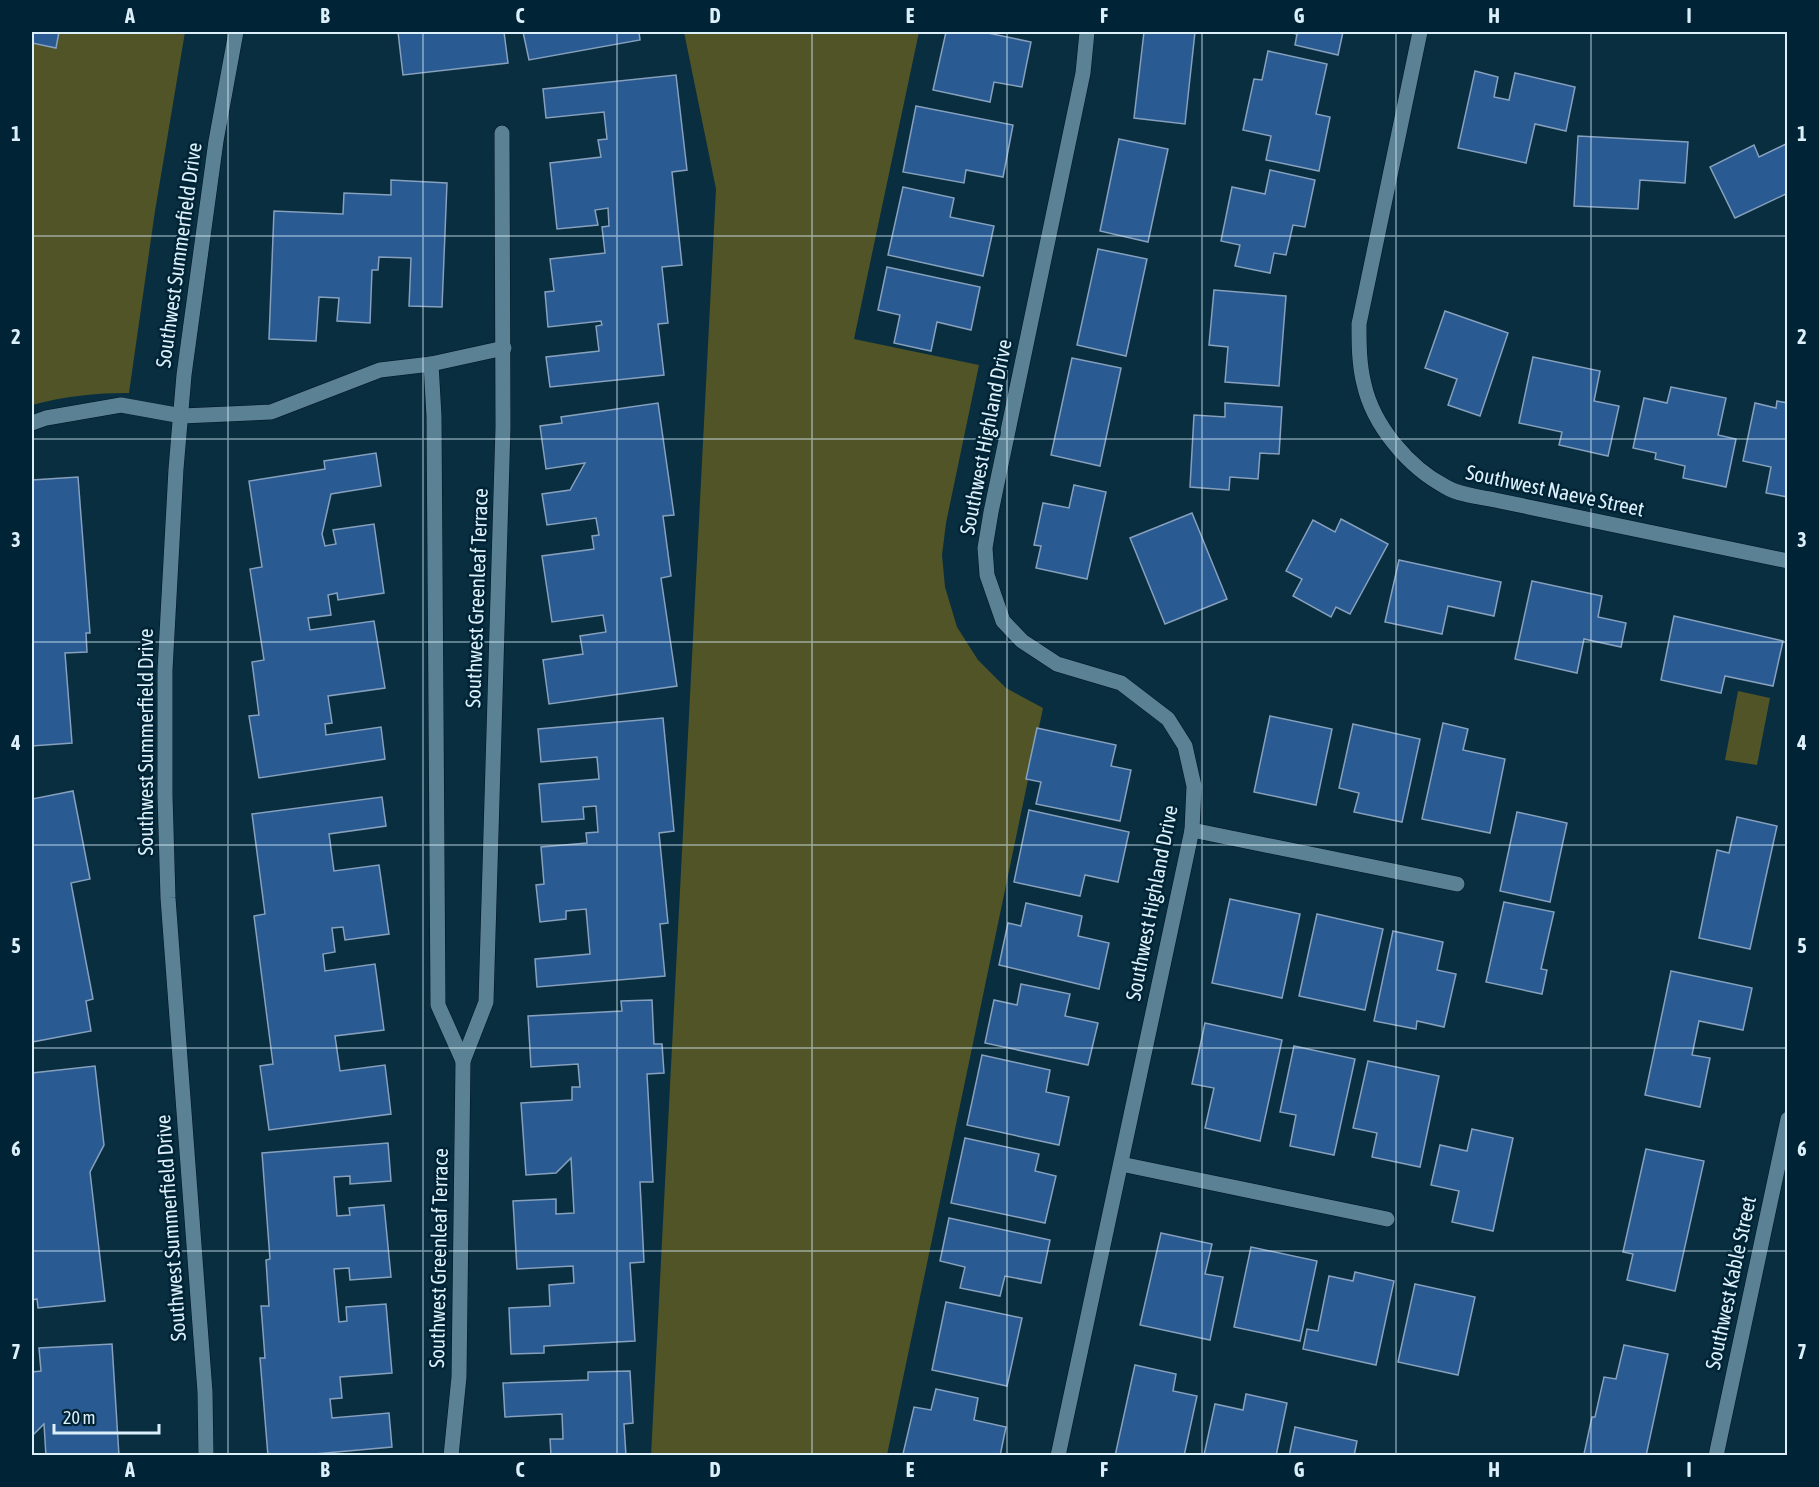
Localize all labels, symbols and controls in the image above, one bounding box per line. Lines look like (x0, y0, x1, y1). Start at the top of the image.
text: A (124, 4, 135, 27)
text: B (320, 4, 330, 27)
text: C (516, 4, 525, 27)
text: D (709, 4, 721, 27)
text: E (906, 4, 915, 27)
text: F (1100, 4, 1108, 27)
text: G (1294, 4, 1305, 27)
text: H (1488, 4, 1500, 27)
text: I (1686, 4, 1692, 27)
text: 1 (11, 122, 21, 145)
text: 1 (1797, 122, 1807, 145)
street label: Southwest Summerfield Drive (150, 141, 206, 369)
text: 2 (11, 325, 21, 348)
text: 2 (1797, 325, 1807, 348)
street label: Southwest Highland Drive (954, 337, 1016, 537)
street label: Southwest Naeve Street (1464, 459, 1647, 521)
street label: Southwest Greenleaf Terrace (460, 488, 492, 708)
text: 3 (11, 528, 21, 551)
text: 3 (1797, 528, 1807, 551)
street label: Southwest Summerfield Drive (133, 628, 157, 856)
text: 4 (10, 731, 21, 754)
text: 4 (1796, 731, 1807, 754)
street label: Southwest Highland Drive (1120, 803, 1182, 1003)
text: 5 (11, 934, 21, 957)
text: 5 (1797, 934, 1807, 957)
street label: Southwest Summerfield Drive (150, 1114, 190, 1342)
text: 6 (11, 1137, 21, 1160)
text: 6 (1797, 1137, 1807, 1160)
street label: Southwest Greenleaf Terrace (424, 1148, 452, 1368)
street label: Southwest Kable Street (1700, 1194, 1760, 1372)
text: 7 (11, 1340, 21, 1363)
text: 7 (1797, 1340, 1807, 1363)
scale bar (54, 1397, 159, 1435)
text: 20 m (63, 1407, 95, 1428)
text: A (124, 1458, 135, 1481)
text: B (320, 1458, 330, 1481)
text: C (516, 1458, 525, 1481)
text: D (709, 1458, 721, 1481)
text: E (906, 1458, 915, 1481)
text: F (1100, 1458, 1108, 1481)
text: G (1294, 1458, 1305, 1481)
text: H (1488, 1458, 1500, 1481)
text: I (1686, 1458, 1692, 1481)

